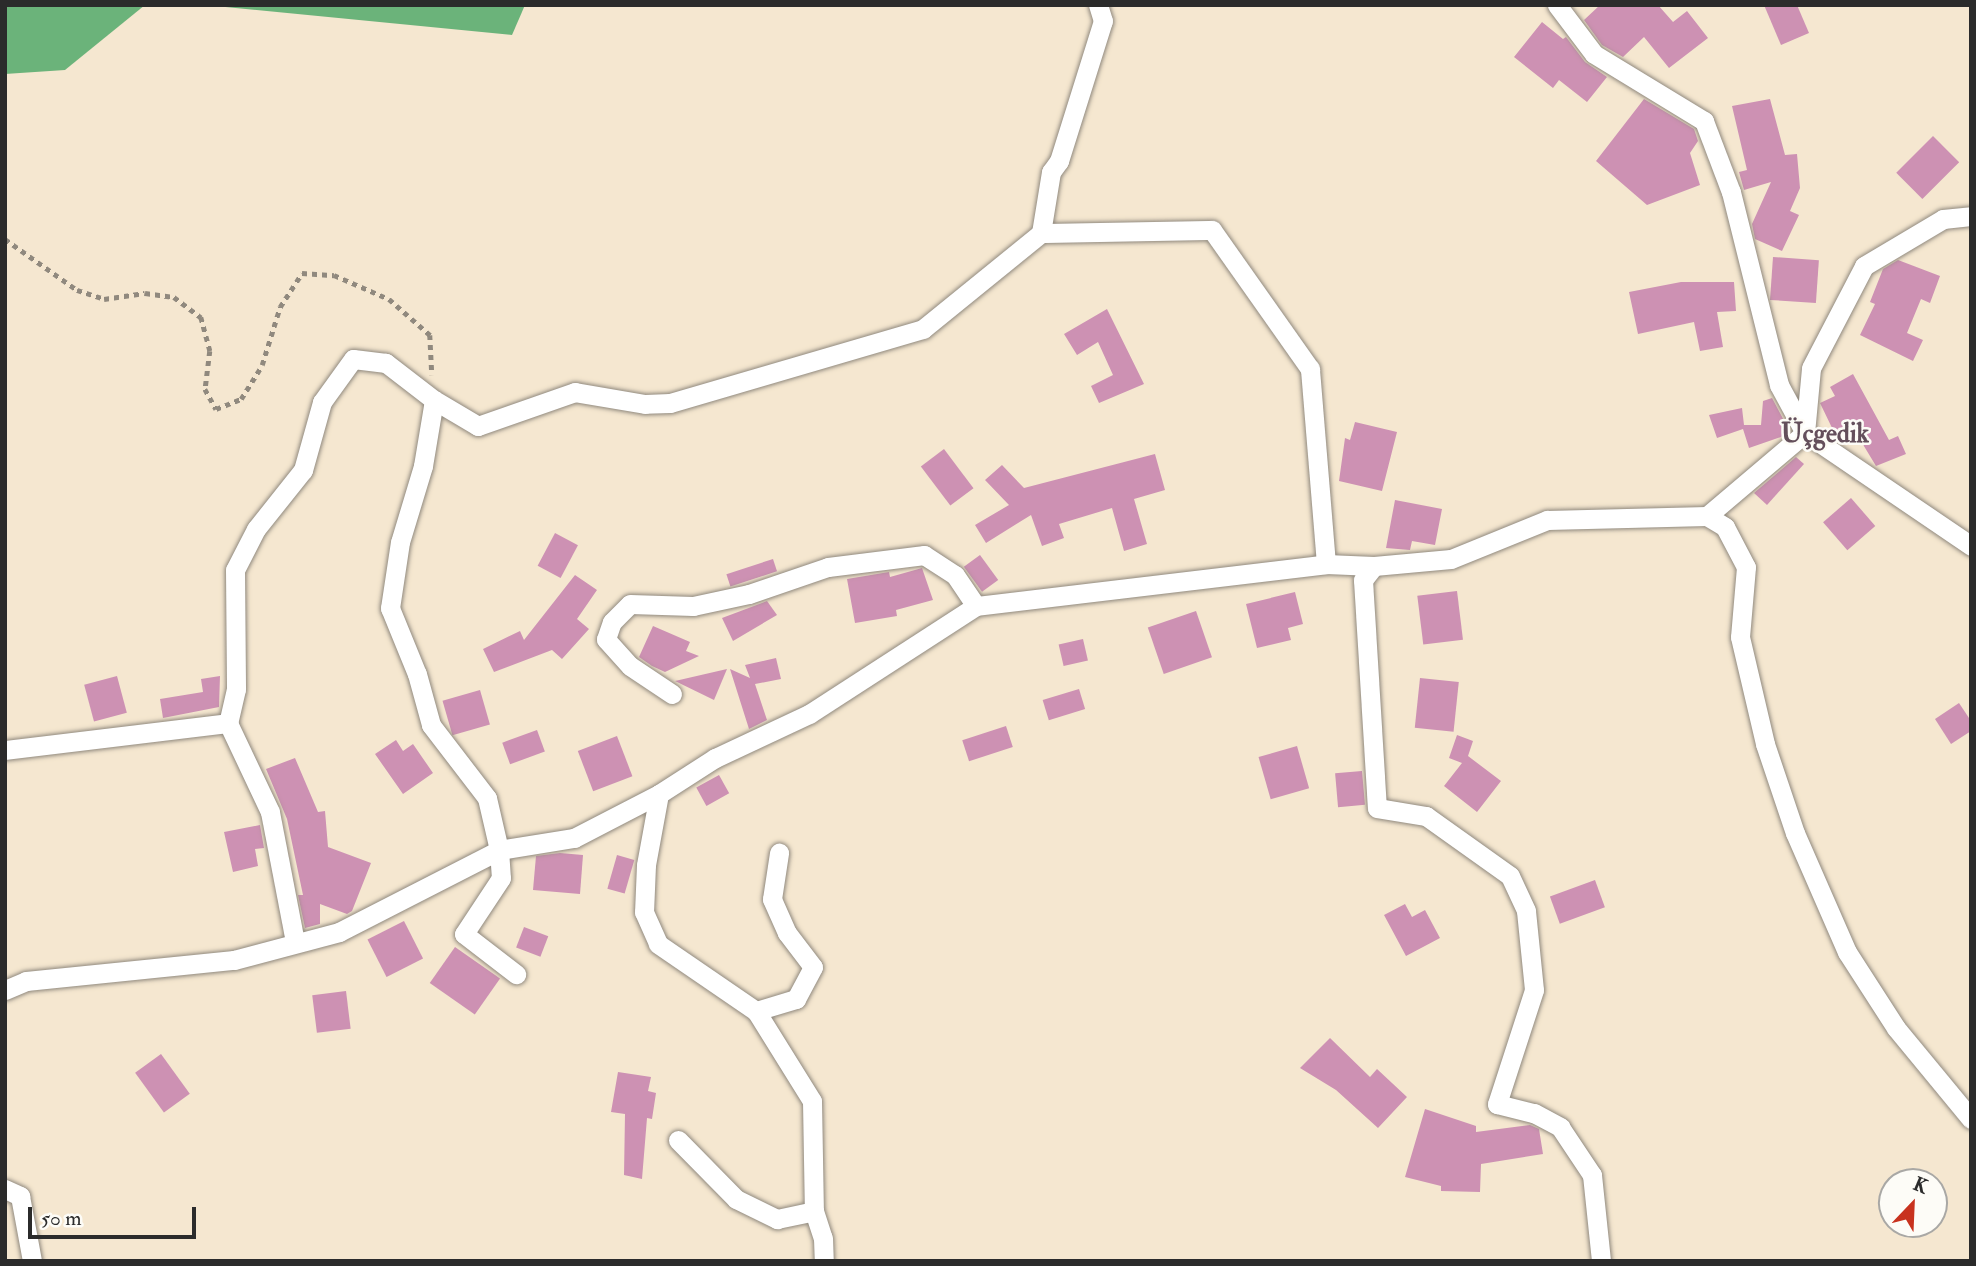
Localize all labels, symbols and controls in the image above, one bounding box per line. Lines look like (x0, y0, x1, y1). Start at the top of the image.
district label: Üçgedik (1781, 419, 1869, 451)
north arrow (1878, 1168, 1948, 1238)
text: K (1910, 1172, 1931, 1199)
scale bar (32, 1192, 200, 1236)
text: 50 m (41, 1205, 82, 1232)

